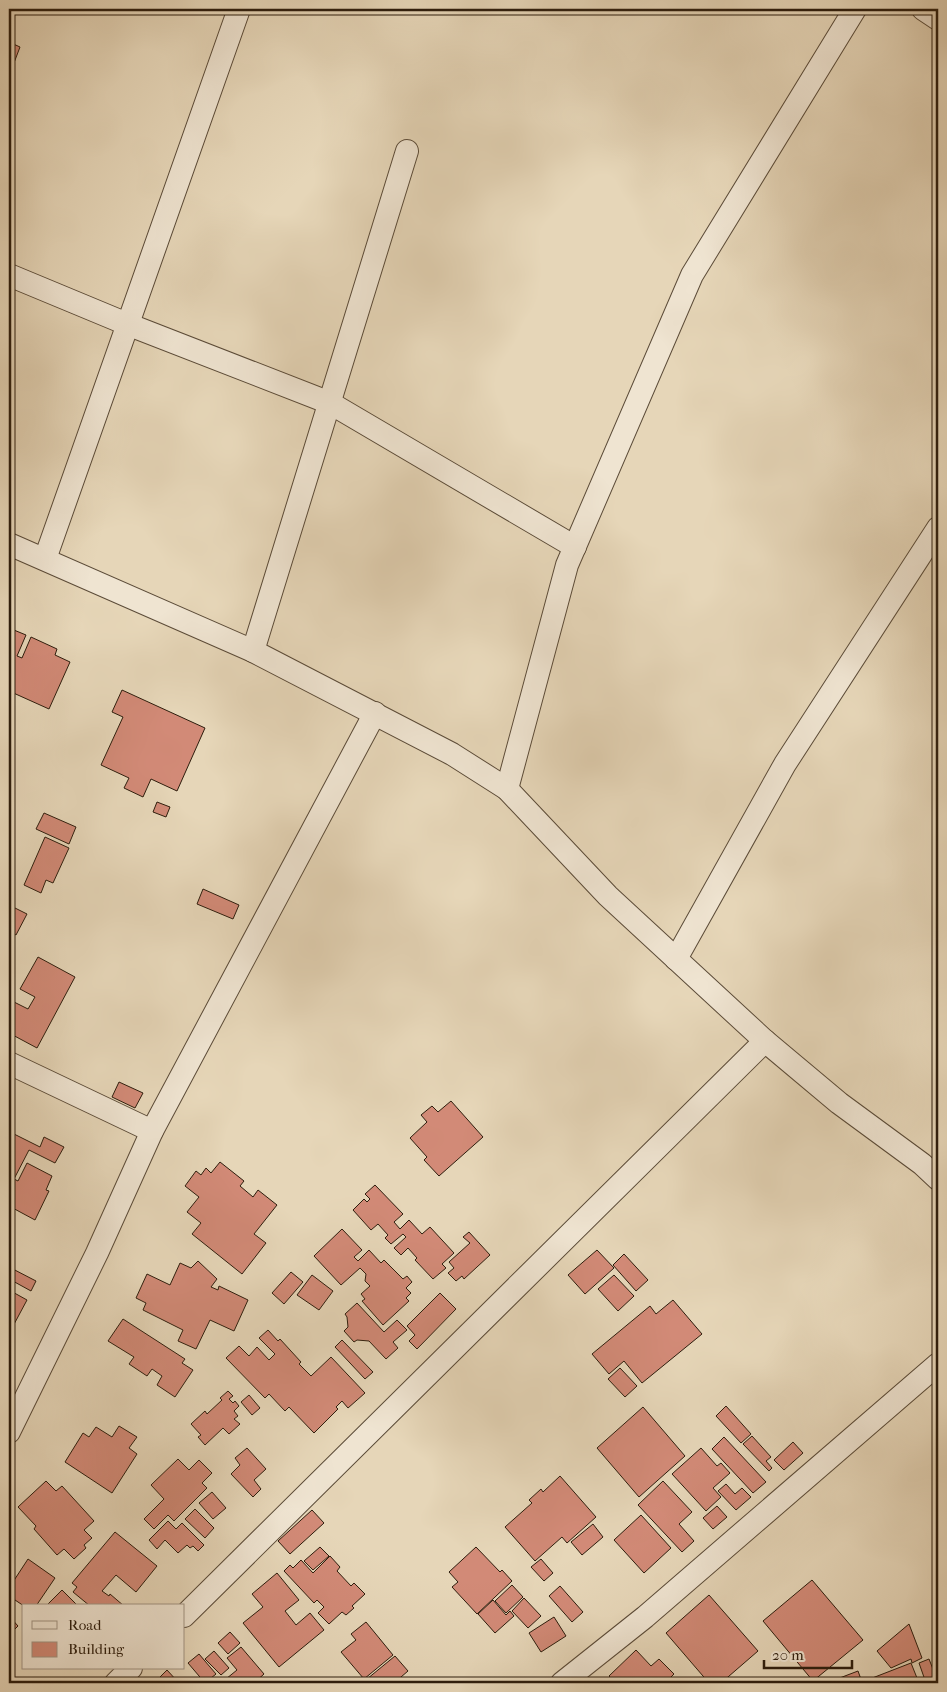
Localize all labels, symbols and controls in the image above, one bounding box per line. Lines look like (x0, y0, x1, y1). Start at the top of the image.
legend (22, 1604, 185, 1670)
text: Road (68, 1616, 102, 1634)
scale bar (764, 1637, 852, 1669)
text: Building (68, 1640, 125, 1658)
text: 20 m (772, 1646, 804, 1664)

